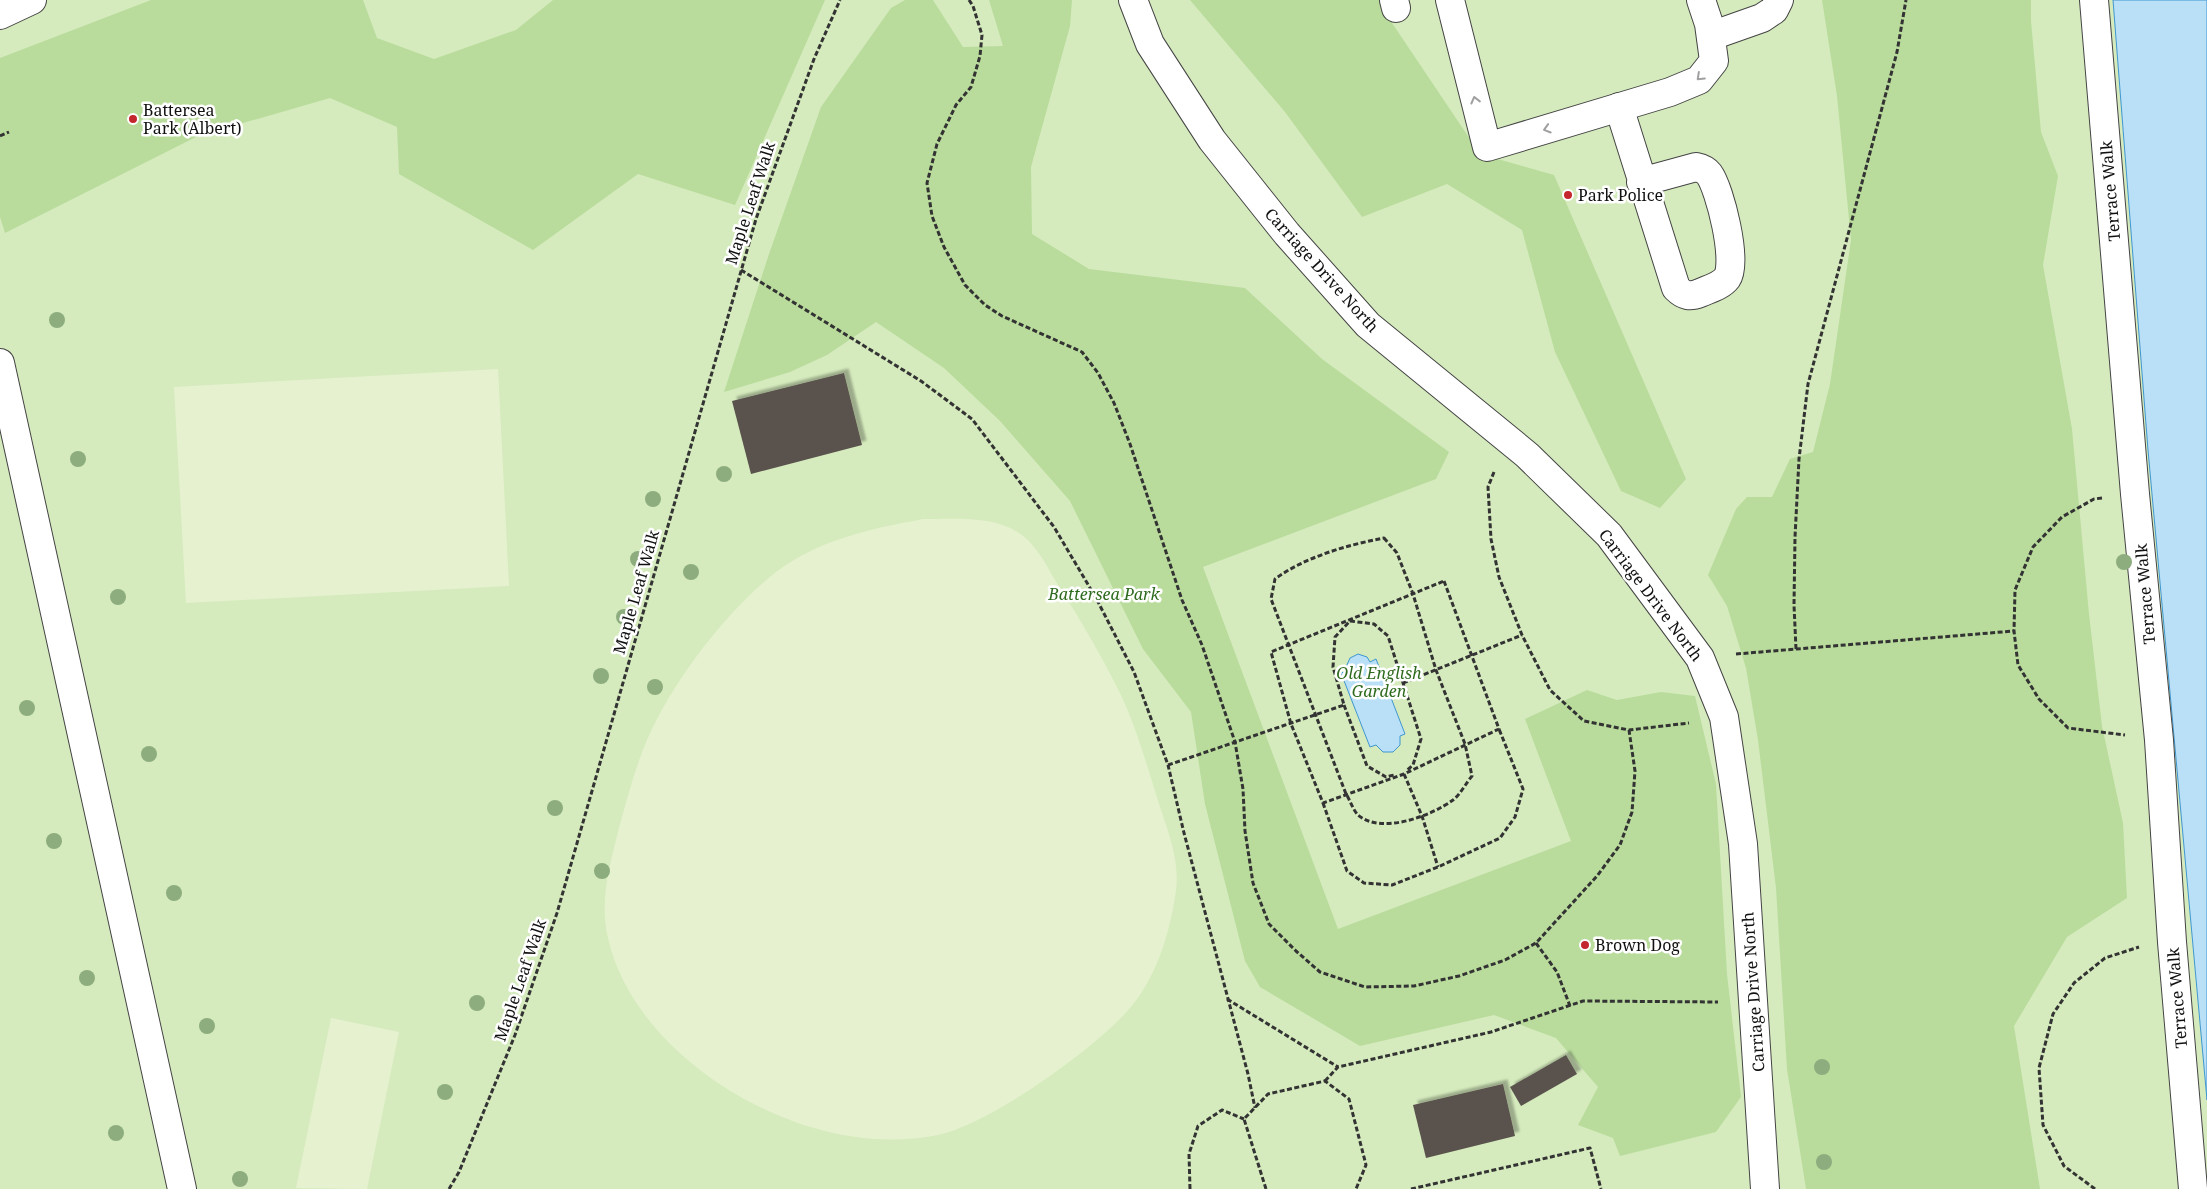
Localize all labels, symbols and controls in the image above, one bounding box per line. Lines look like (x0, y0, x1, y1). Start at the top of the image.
one-way arrow (1697, 71, 1706, 80)
one-way arrow (1470, 95, 1481, 104)
place label: Battersea Park (Albert) (143, 99, 242, 139)
marker: Battersea Park (Albert) (127, 113, 139, 125)
one-way arrow (1544, 123, 1552, 133)
street label: Maple Leaf Walk (720, 138, 780, 267)
street label: Terrace Walk (2095, 139, 2125, 242)
place label: Park Police (1578, 184, 1663, 206)
marker: Park Police (1562, 189, 1574, 201)
street label: Carriage Drive North (1260, 203, 1384, 337)
street label: Carriage Drive North (1594, 524, 1708, 666)
street label: Maple Leaf Walk (608, 527, 664, 657)
street label: Terrace Walk (2130, 542, 2160, 645)
park label: Battersea Park (1047, 583, 1161, 605)
park label: Old English Garden (1336, 662, 1422, 702)
street label: Carriage Drive North (1736, 911, 1770, 1073)
street label: Maple Leaf Walk (489, 915, 551, 1044)
place label: Brown Dog (1595, 934, 1680, 956)
marker: Brown Dog (1579, 939, 1591, 951)
street label: Terrace Walk (2162, 946, 2192, 1049)

